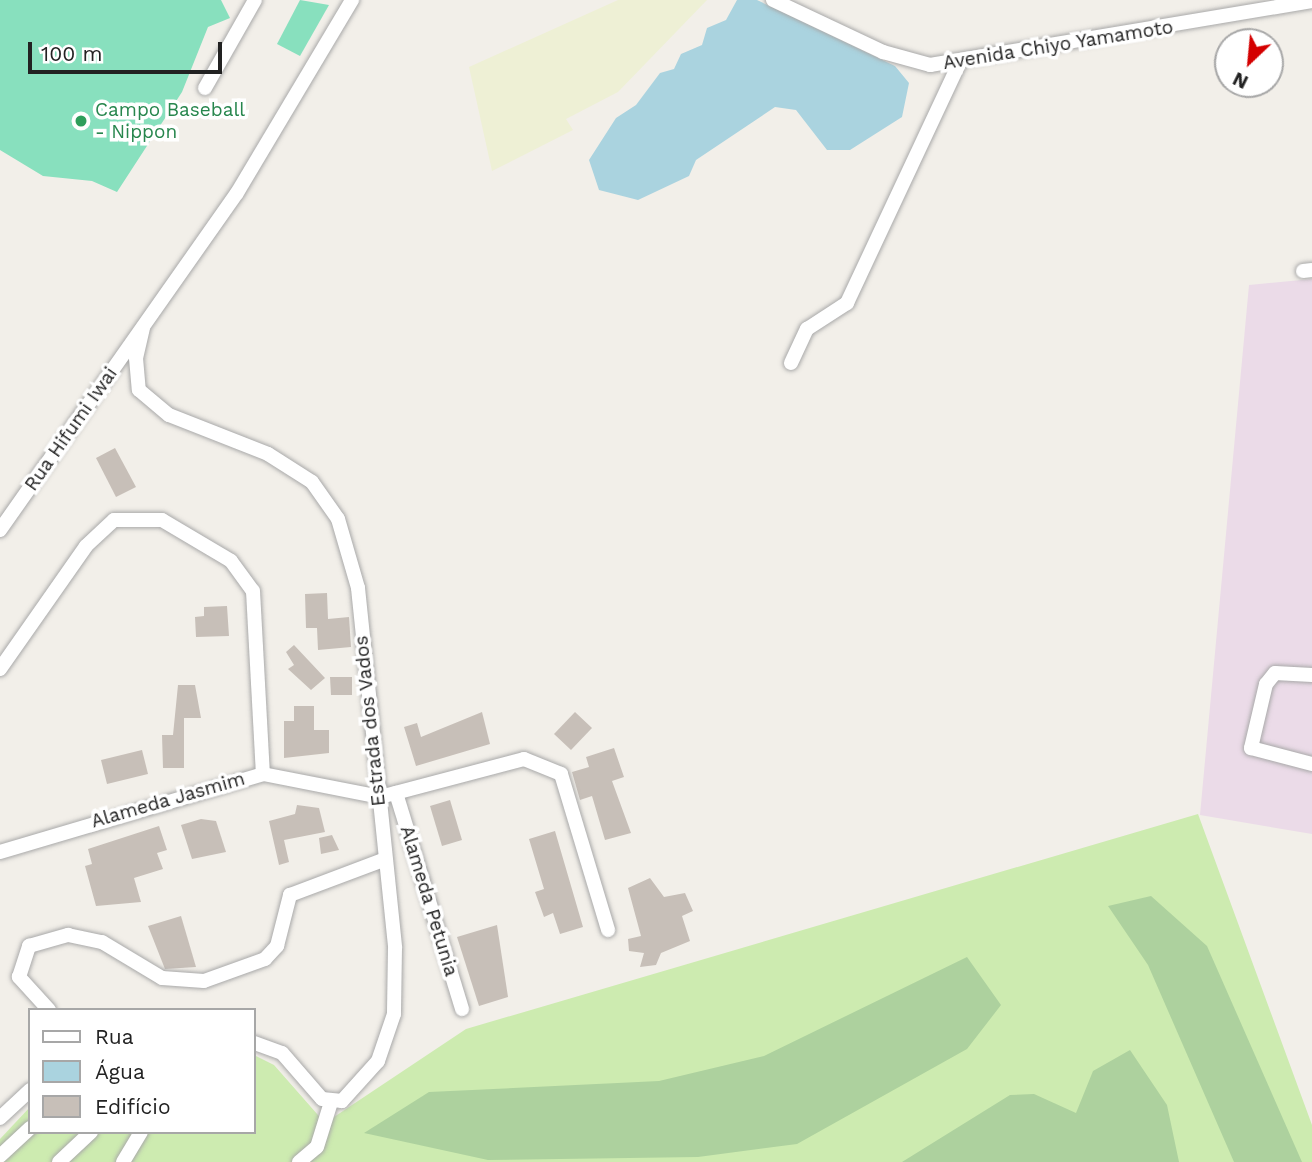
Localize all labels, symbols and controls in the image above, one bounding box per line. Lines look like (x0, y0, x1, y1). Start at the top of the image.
street label: Avenida Chiyo Yamamoto (941, 15, 1175, 75)
scale bar (32, 28, 226, 72)
north arrow (1214, 28, 1284, 98)
text: 100 m (41, 41, 103, 66)
text: N (1229, 67, 1252, 94)
place label: Campo Baseball - Nippon (95, 99, 245, 143)
marker: Campo Baseball - Nippon (73, 113, 89, 129)
street label: Rua Hifumi Iwai (20, 363, 122, 495)
street label: Estrada dos Vados (350, 634, 390, 808)
street label: Alameda Jasmim (88, 767, 248, 833)
street label: Alameda Petunia (395, 823, 463, 979)
legend (28, 1008, 256, 1134)
text: Rua (95, 1024, 134, 1049)
text: Água (95, 1059, 145, 1084)
text: Edifício (95, 1094, 171, 1119)

